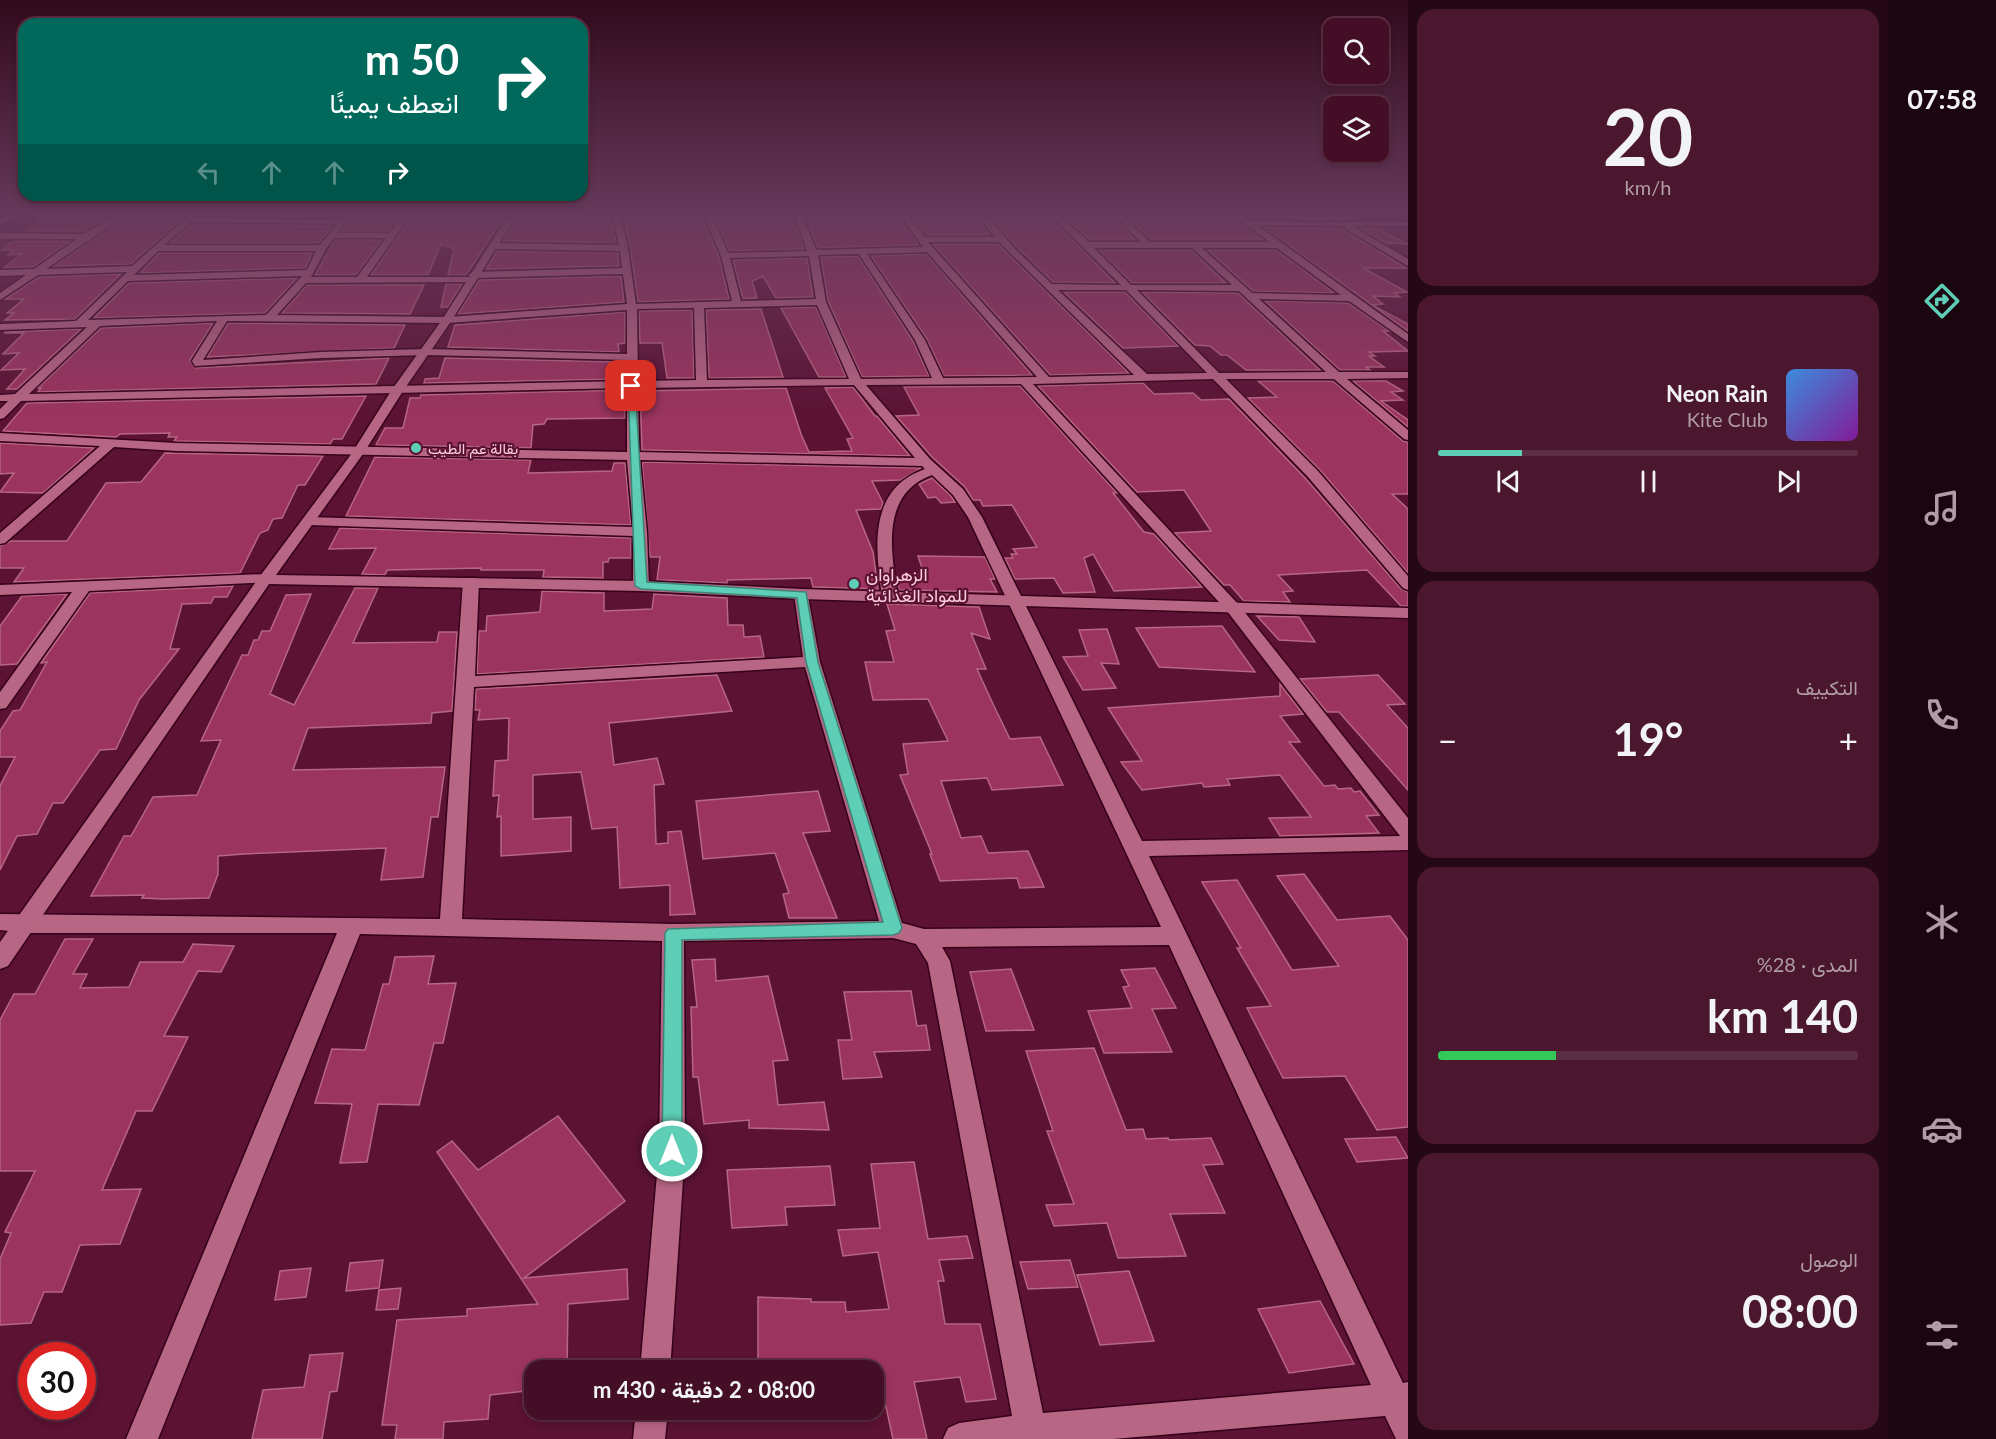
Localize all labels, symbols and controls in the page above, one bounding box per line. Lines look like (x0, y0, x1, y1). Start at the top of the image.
map controls (1323, 18, 1389, 162)
button: search (1323, 18, 1389, 84)
text: 50 m (365, 34, 459, 84)
icon: right (480, 42, 558, 120)
text: 07:58 (1907, 82, 1977, 115)
text: انعطف يمينًا (330, 86, 459, 119)
text: 20 (1603, 89, 1693, 183)
button: layers (1323, 96, 1389, 162)
icon: left (192, 156, 225, 189)
icon: ahead (255, 156, 288, 189)
icon: ahead (318, 156, 351, 189)
icon: right (381, 156, 414, 189)
text: km/h (1625, 175, 1671, 199)
icon: directions (1921, 280, 1963, 322)
pin (605, 360, 656, 411)
icon: arrive (614, 369, 647, 402)
text: Neon Rain (1666, 380, 1768, 407)
text: Kite Club (1687, 407, 1768, 431)
place label: بقالة عم الطيب (428, 439, 518, 459)
marker: بقالة عم الطيب (409, 441, 423, 455)
icon: previous (1492, 465, 1525, 498)
icon: pause (1632, 465, 1665, 498)
icon: next (1772, 465, 1805, 498)
icon: music (1921, 487, 1963, 529)
place label: الزهراوان للمواد الغذائية (866, 563, 967, 607)
marker: الزهراوان للمواد الغذائية (847, 577, 861, 591)
text: التكييف (1796, 675, 1858, 699)
icon: phone (1921, 694, 1963, 736)
text: 19° (1613, 712, 1683, 766)
text: − (1438, 720, 1457, 760)
text: + (1839, 720, 1858, 760)
icon: climate (1921, 901, 1963, 943)
text: المدى · 28% (1757, 952, 1858, 976)
text: 140 km (1707, 989, 1858, 1043)
icon: car (1921, 1108, 1963, 1150)
position arrow (640, 1119, 704, 1183)
text: الوصول (1800, 1247, 1858, 1271)
text: 08:00 (1742, 1284, 1858, 1338)
icon: filters (1921, 1314, 1963, 1356)
speed limit sign: 30 (18, 1342, 96, 1420)
text: 08:00 · 2 دقيقة · 430 m (593, 1376, 815, 1403)

